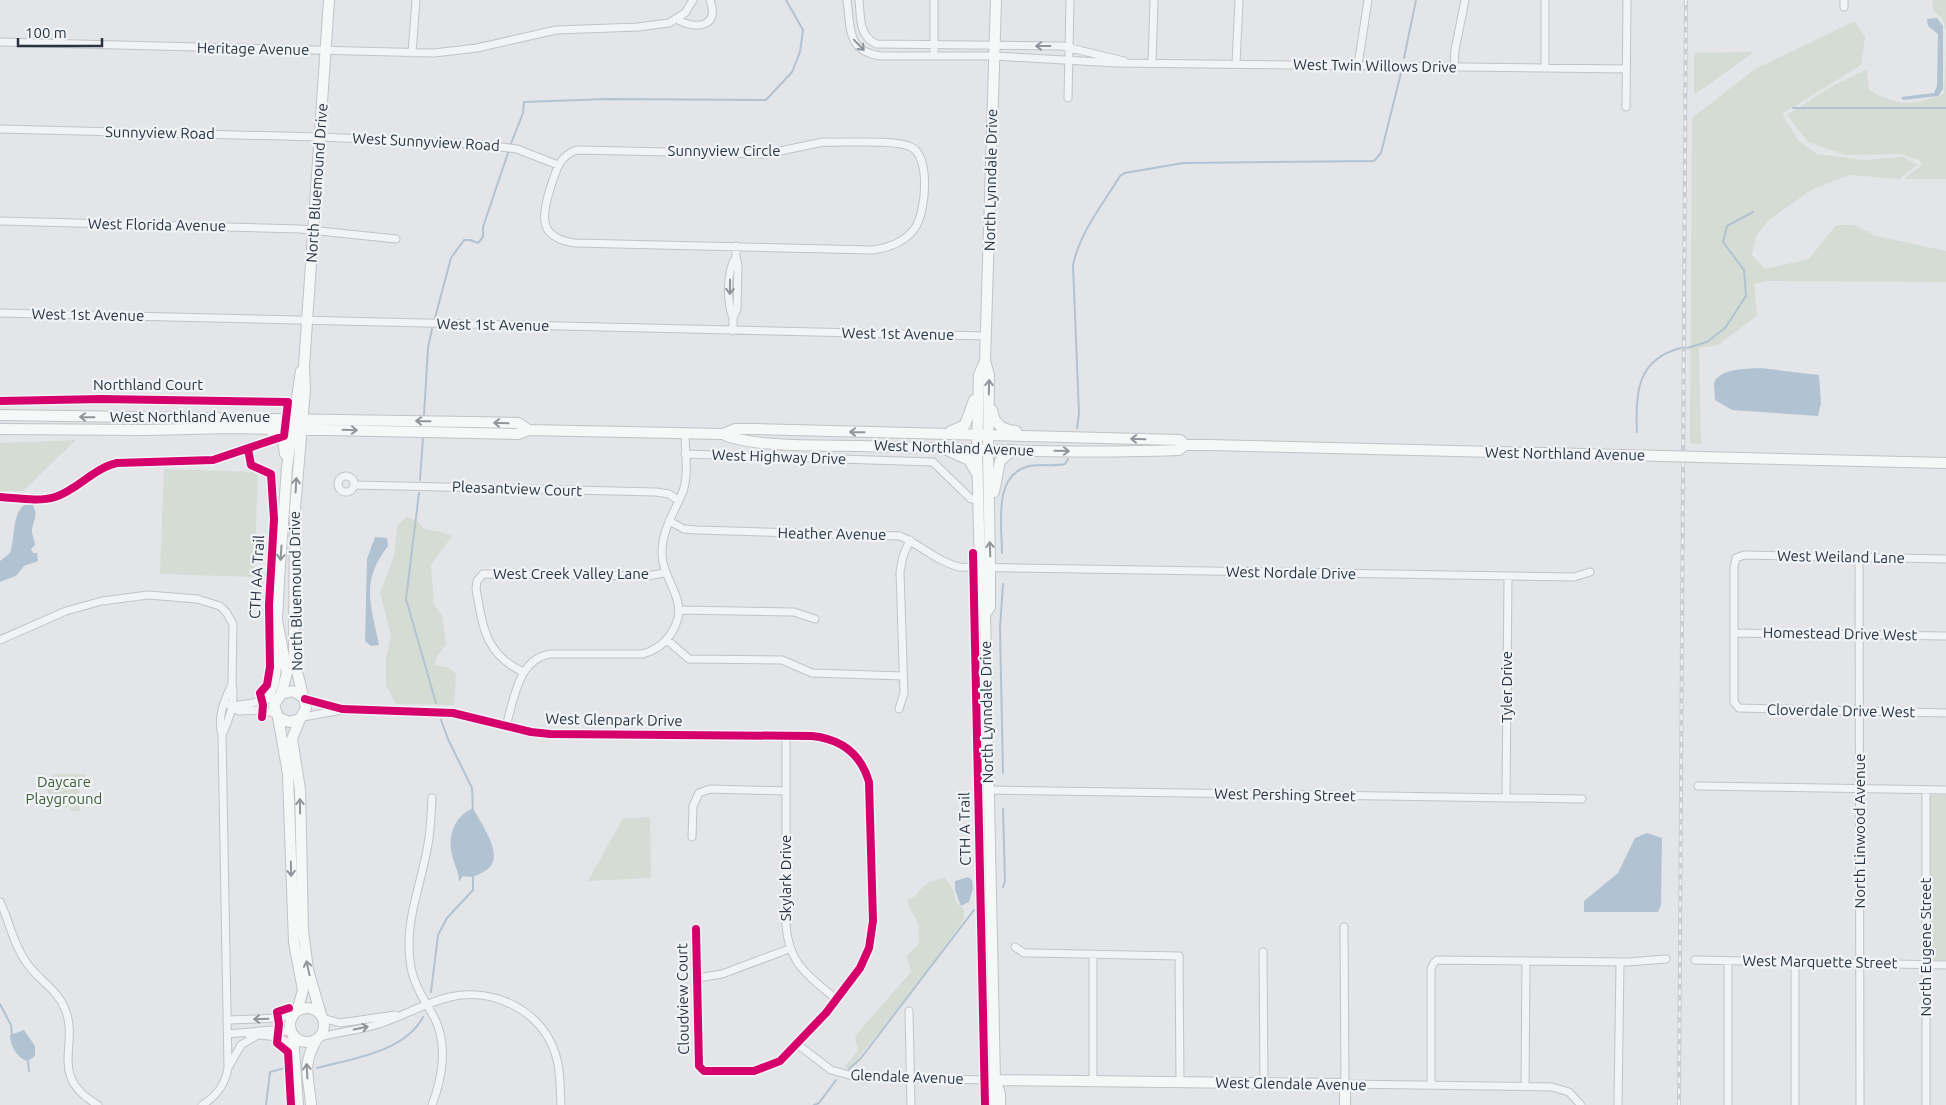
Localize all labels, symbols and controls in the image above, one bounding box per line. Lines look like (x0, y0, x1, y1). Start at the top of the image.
scale bar (18, 15, 101, 47)
text: 100 m (25, 24, 67, 41)
street label: Heritage Avenue (197, 39, 309, 58)
one-way arrow (853, 39, 865, 52)
one-way arrow (1035, 41, 1052, 51)
street label: West Twin Willows Drive (1293, 56, 1457, 75)
street label: North Bluemound Drive (302, 103, 331, 263)
street label: North Lynndale Drive (981, 109, 1000, 251)
street label: Sunnyview Road (105, 123, 215, 142)
street label: West Sunnyview Road (352, 129, 500, 154)
street label: Sunnyview Circle (668, 142, 780, 159)
street label: West Florida Avenue (88, 215, 226, 234)
one-way arrow (725, 278, 735, 295)
street label: West 1st Avenue (32, 305, 144, 324)
street label: West 1st Avenue (437, 315, 549, 334)
street label: West 1st Avenue (842, 324, 954, 343)
street label: Northland Court (93, 376, 203, 393)
one-way arrow (984, 379, 994, 396)
street label: West Northland Avenue (110, 408, 270, 425)
one-way arrow (80, 412, 96, 422)
one-way arrow (415, 416, 431, 426)
one-way arrow (493, 418, 509, 427)
one-way arrow (342, 425, 358, 435)
one-way arrow (849, 427, 865, 436)
one-way arrow (1131, 434, 1147, 443)
street label: West Northland Avenue (874, 436, 1034, 459)
street label: West Northland Avenue (1485, 444, 1645, 463)
street label: West Highway Drive (712, 446, 847, 467)
one-way arrow (1054, 446, 1070, 456)
one-way arrow (291, 477, 301, 493)
street label: Pleasantview Court (452, 478, 582, 499)
street label: North Bluemound Drive (286, 511, 305, 671)
street label: Heather Avenue (777, 524, 887, 543)
street label: CTH AA Trail (246, 535, 267, 619)
one-way arrow (985, 542, 994, 558)
one-way arrow (276, 545, 285, 561)
street label: West Weiland Lane (1777, 547, 1905, 566)
street label: West Nordale Drive (1226, 563, 1356, 582)
street label: West Creek Valley Lane (493, 565, 649, 582)
street label: Homestead Drive West (1763, 624, 1917, 643)
street label: North Lynndale Drive (977, 641, 996, 783)
street label: Tyler Drive (1498, 651, 1515, 723)
street label: Cloverdale Drive West (1767, 701, 1915, 720)
street label: West Glenpark Drive (545, 710, 683, 729)
street label: North Linwood Avenue (1851, 754, 1868, 908)
park label: Daycare Playground (26, 773, 102, 807)
street label: West Pershing Street (1214, 785, 1356, 804)
street label: CTH A Trail (955, 792, 974, 866)
one-way arrow (295, 798, 305, 814)
street label: Skylark Drive (777, 835, 794, 921)
one-way arrow (286, 860, 296, 877)
street label: North Eugene Street (1917, 877, 1934, 1017)
street label: Cloudview Court (673, 943, 692, 1055)
street label: West Marquette Street (1742, 952, 1898, 971)
one-way arrow (303, 960, 312, 976)
one-way arrow (253, 1014, 270, 1024)
one-way arrow (352, 1023, 368, 1033)
one-way arrow (303, 1063, 312, 1079)
street label: Glendale Avenue (850, 1066, 964, 1087)
street label: West Glendale Avenue (1215, 1074, 1367, 1093)

